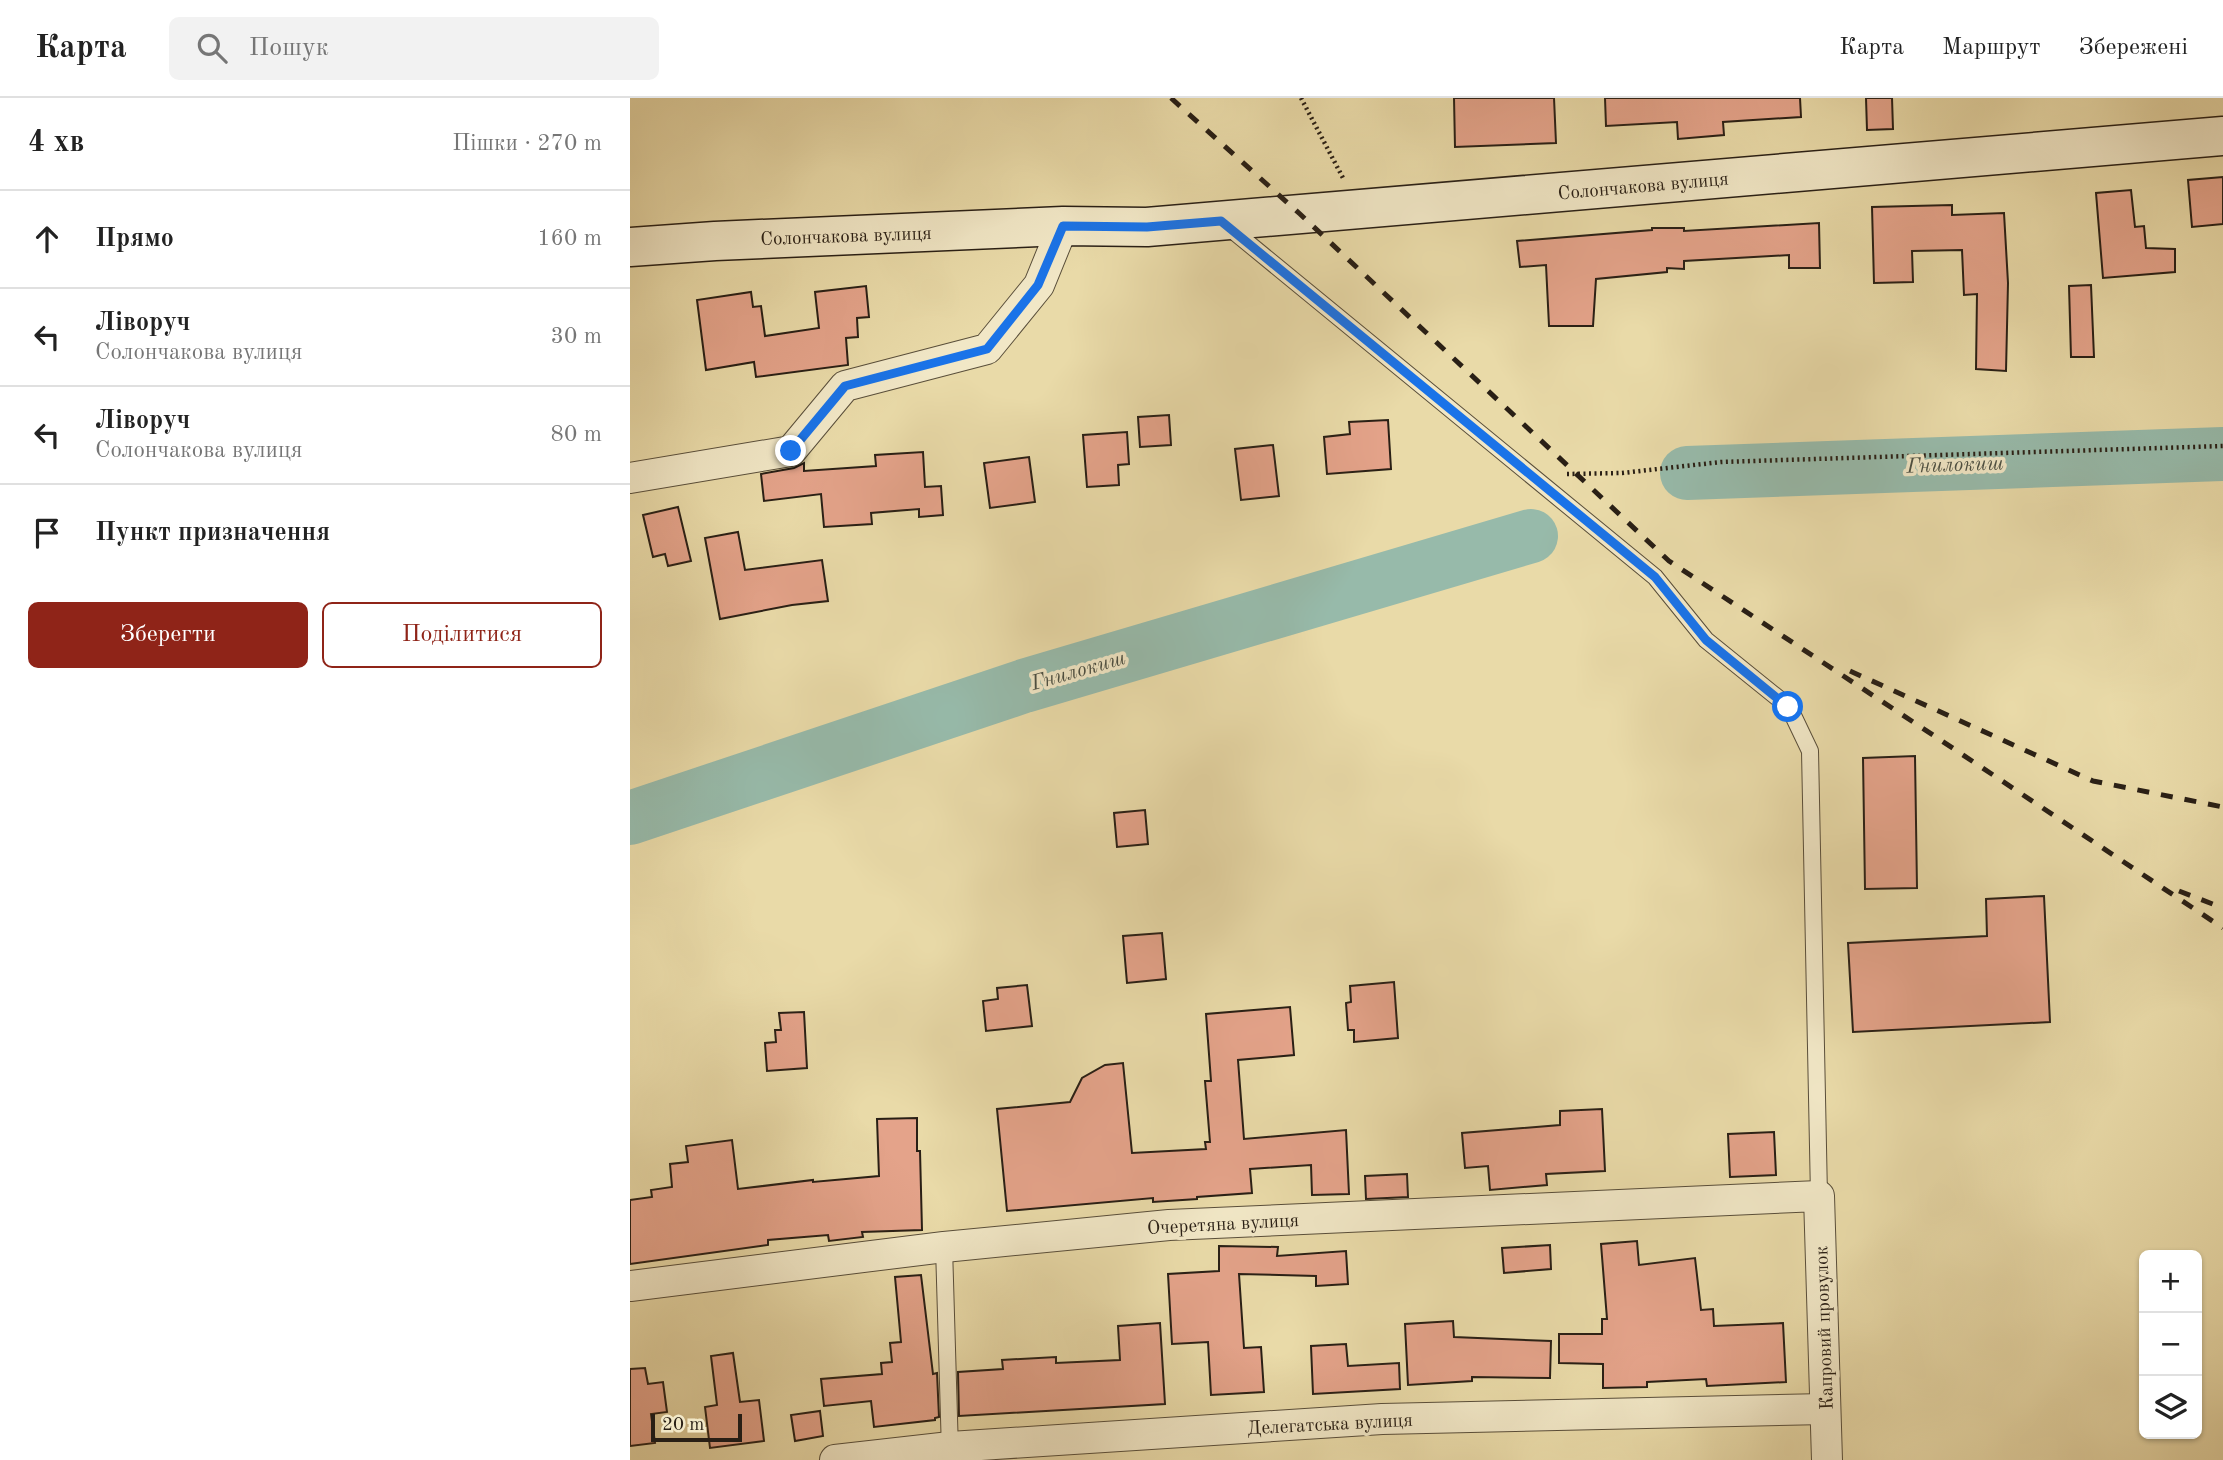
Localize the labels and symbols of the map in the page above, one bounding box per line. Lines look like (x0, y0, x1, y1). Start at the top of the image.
street label: Солончакова вулиця (1557, 171, 1730, 204)
street label: Солончакова вулиця (760, 225, 932, 250)
route end (775, 435, 806, 466)
water label: Гнилокиш (1905, 453, 2004, 478)
water label: Гнилокиш (1028, 648, 1128, 695)
route start (1772, 691, 1803, 722)
street label: Очеретяна вулиця (1147, 1212, 1300, 1239)
street label: Капровий провулок (1813, 1245, 1838, 1410)
scale bar (651, 1411, 742, 1443)
street label: Делегатська вулиця (1247, 1412, 1414, 1439)

